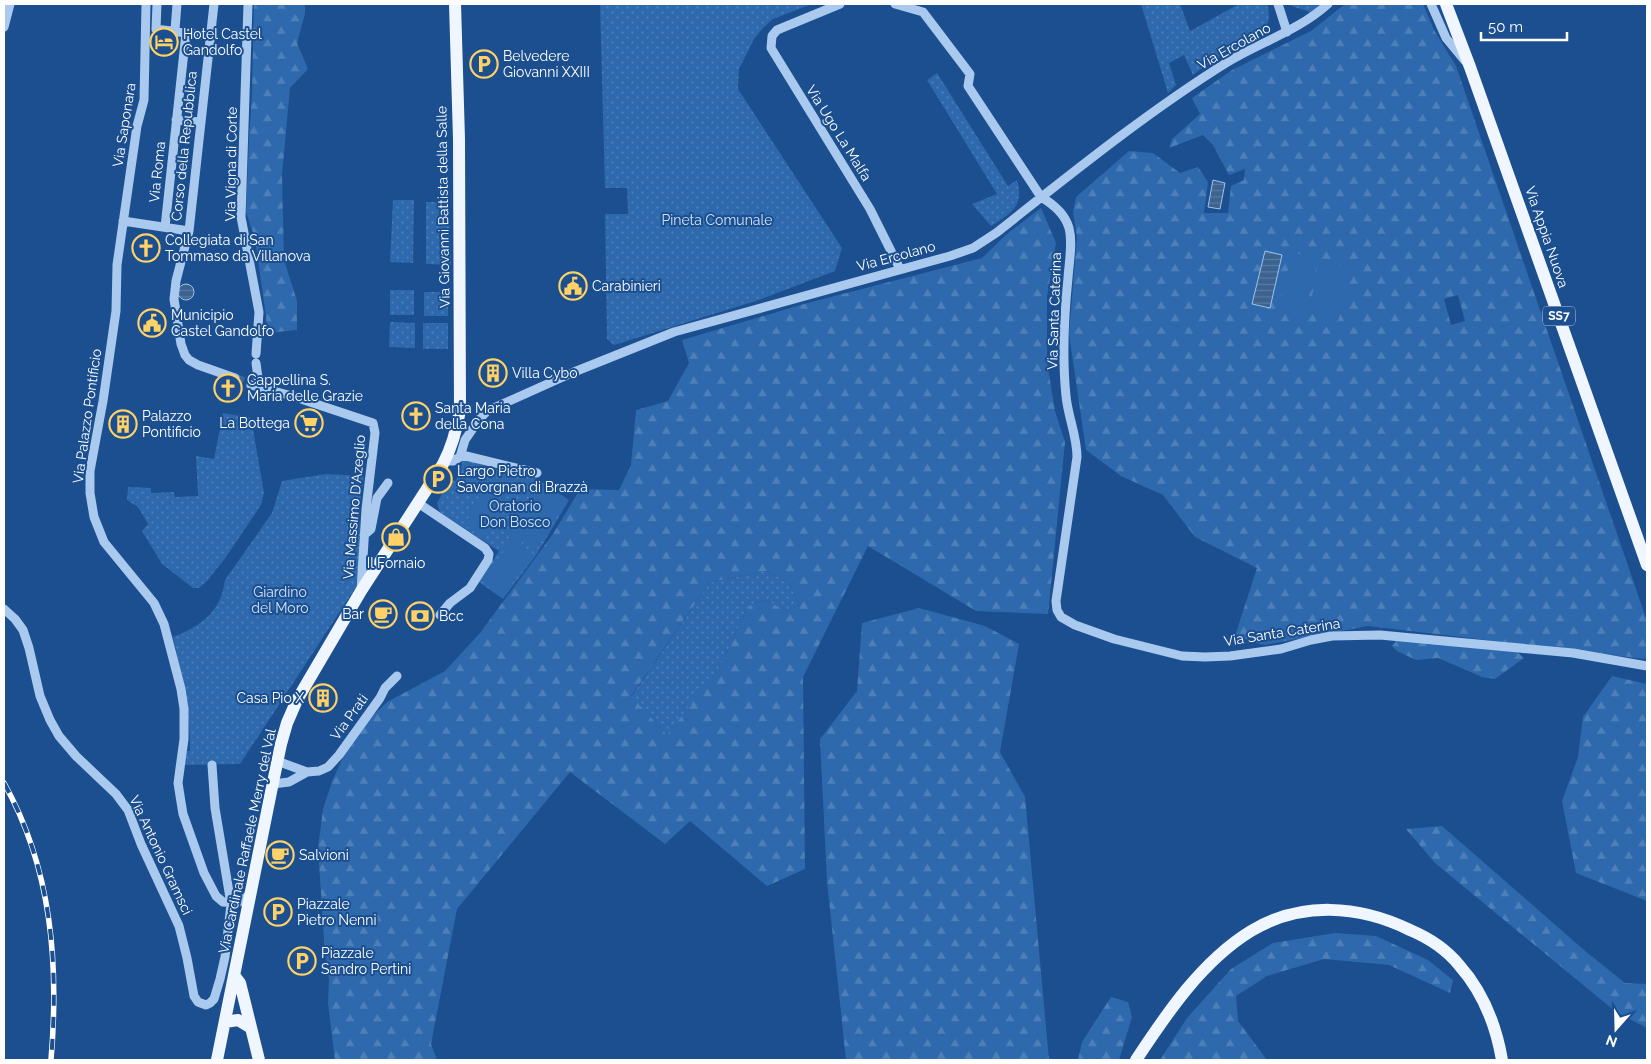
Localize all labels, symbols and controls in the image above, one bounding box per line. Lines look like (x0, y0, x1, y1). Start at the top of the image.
scale bar (1481, 10, 1567, 42)
text: 50 m (1488, 18, 1523, 36)
street label: Via Ercolano (1195, 19, 1273, 73)
place label: Hotel Castel Gandolfo (183, 26, 262, 58)
hotel icon: Hotel Castel Gandolfo (149, 27, 179, 57)
place label: Belvedere Giovanni XXIII (503, 48, 590, 80)
parking icon: Belvedere Giovanni XXIII (469, 49, 499, 79)
street label: Corso della Repubblica (168, 70, 200, 222)
street label: Via Saponara (109, 82, 139, 168)
street label: Via Ugo La Malfa (803, 82, 875, 184)
street label: Via Vigna di Corte (222, 106, 240, 222)
street label: Via Giovanni Battista della Salle (433, 106, 453, 308)
street label: Via Roma (146, 141, 168, 203)
street label: Via Appia Nuova (1522, 184, 1572, 290)
park label: Pineta Comunale (662, 212, 772, 228)
place label: Collegiata di San Tommaso da Villanova (165, 232, 311, 264)
church icon: Collegiata di San Tommaso da Villanova (131, 233, 161, 263)
street label: Via Ercolano (855, 238, 937, 274)
street label: Via Santa Caterina (1044, 252, 1064, 370)
public building icon: Carabinieri (558, 271, 588, 301)
place label: Carabinieri (592, 278, 661, 294)
road number: SS7 (1543, 306, 1575, 326)
place label: Municipio Castel Gandolfo (171, 307, 274, 339)
public building icon: Municipio Castel Gandolfo (137, 308, 167, 338)
street label: Via Palazzo Pontificio (70, 348, 104, 484)
building icon: Villa Cybo (478, 358, 508, 388)
place label: Villa Cybo (512, 365, 578, 381)
place label: Cappellina S. Maria delle Grazie (247, 372, 363, 404)
church icon: Cappellina S. Maria delle Grazie (213, 373, 243, 403)
place label: Santa Maria della Cona (435, 400, 511, 432)
church icon: Santa Maria della Cona (401, 401, 431, 431)
place label: Palazzo Pontificio (142, 408, 201, 440)
supermarket icon: La Bottega (294, 408, 324, 438)
building icon: Palazzo Pontificio (108, 409, 138, 439)
place label: La Bottega (219, 415, 290, 431)
street label: Via Massimo D'Azeglio (340, 434, 368, 580)
place label: Largo Pietro Savorgnan di Brazzà (457, 463, 588, 495)
parking icon: Largo Pietro Savorgnan di Brazzà (423, 464, 453, 494)
park label: Oratorio Don Bosco (480, 498, 550, 530)
shop icon: Il Fornaio (381, 522, 411, 552)
place label: Il Fornaio (367, 555, 425, 571)
park label: Giardino del Moro (251, 584, 309, 616)
cafe icon: Bar (368, 599, 398, 629)
bank icon: Bcc (405, 601, 435, 631)
place label: Bar (342, 606, 364, 622)
place label: Bcc (439, 608, 464, 624)
street label: Via Santa Caterina (1223, 615, 1341, 649)
building icon: Casa Pio X (308, 683, 338, 713)
place label: Casa Pio X (236, 690, 304, 706)
street label: Via Prati (327, 691, 371, 743)
street label: Via Cardinale Raffaele Merry del Val (215, 727, 279, 955)
street label: Via Antonio Gramsci (126, 793, 196, 917)
cafe icon: Salvioni (265, 840, 295, 870)
place label: Salvioni (299, 847, 349, 863)
place label: Piazzale Pietro Nenni (297, 896, 376, 928)
parking icon: Piazzale Pietro Nenni (263, 897, 293, 927)
place label: Piazzale Sandro Pertini (321, 945, 411, 977)
parking icon: Piazzale Sandro Pertini (287, 946, 317, 976)
north arrow (1591, 1004, 1641, 1054)
text: N (1604, 1032, 1619, 1051)

